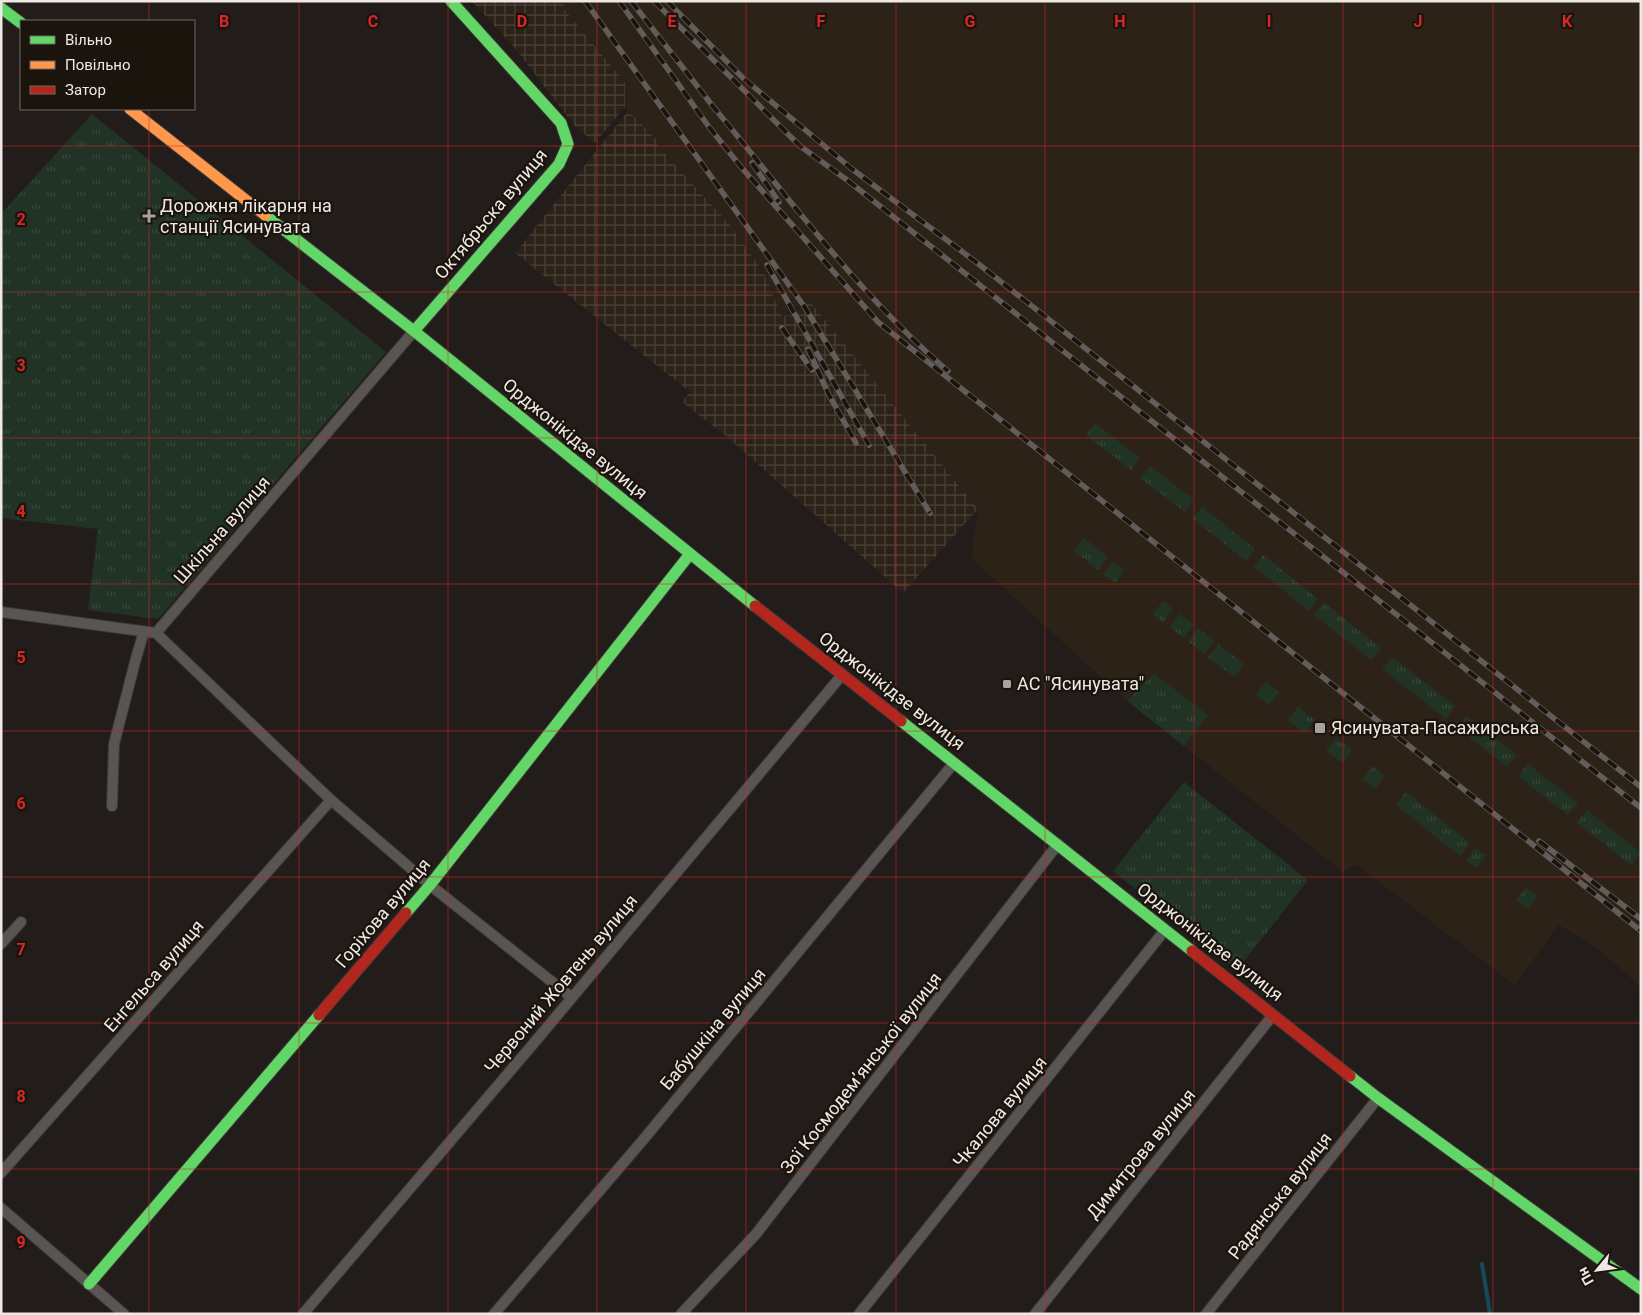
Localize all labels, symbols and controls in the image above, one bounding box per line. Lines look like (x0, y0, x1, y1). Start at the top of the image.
text: B (219, 12, 229, 31)
text: C (368, 12, 378, 31)
text: D (517, 12, 527, 31)
text: E (668, 12, 677, 31)
text: F (817, 12, 826, 31)
text: G (965, 12, 976, 31)
text: H (1114, 12, 1126, 31)
text: I (1267, 12, 1271, 31)
text: J (1414, 12, 1422, 31)
text: K (1562, 12, 1573, 31)
legend (20, 20, 195, 110)
text: Вільно (65, 31, 112, 49)
text: Повільно (65, 56, 131, 74)
text: Затор (65, 81, 106, 99)
street label: Октябрьска вулиця (430, 144, 551, 283)
place label: Дорожня лікарня на станції Ясинувата (160, 195, 332, 237)
marker: Дорожня лікарня на станції Ясинувата (142, 209, 156, 223)
text: 2 (16, 210, 26, 229)
text: 3 (16, 356, 26, 375)
street label: Орджонікідзе вулиця (499, 374, 652, 503)
street label: Шкільна вулиця (169, 472, 274, 588)
text: 4 (16, 502, 26, 521)
street label: Орджонікідзе вулиця (815, 627, 970, 754)
text: 5 (16, 648, 26, 667)
place label: АС "Ясинувата" (1017, 673, 1144, 694)
marker: АС "Ясинувата" (1001, 678, 1013, 690)
place label: Ясинувата-Пасажирська (1331, 717, 1539, 738)
marker: Ясинувата-Пасажирська (1313, 721, 1327, 735)
text: 6 (16, 794, 26, 813)
street label: Горіхова вулиця (331, 854, 435, 972)
street label: Орджонікідзе вулиця (1133, 878, 1288, 1005)
street label: Червоний Жовтень вулиця (480, 890, 642, 1077)
street label: Енгельса вулиця (99, 915, 208, 1036)
text: 7 (16, 940, 26, 959)
street label: Бабушкіна вулиця (655, 963, 770, 1094)
street label: Зої Космодем’янської вулиця (776, 968, 946, 1177)
street label: Чкалова вулиця (948, 1052, 1051, 1171)
street label: Димитрова вулиця (1082, 1084, 1199, 1223)
text: 8 (16, 1087, 26, 1106)
street label: Радянська вулиця (1224, 1128, 1336, 1263)
text: 9 (16, 1233, 26, 1252)
north arrow (1572, 1245, 1622, 1295)
text: Пн (1574, 1265, 1597, 1288)

